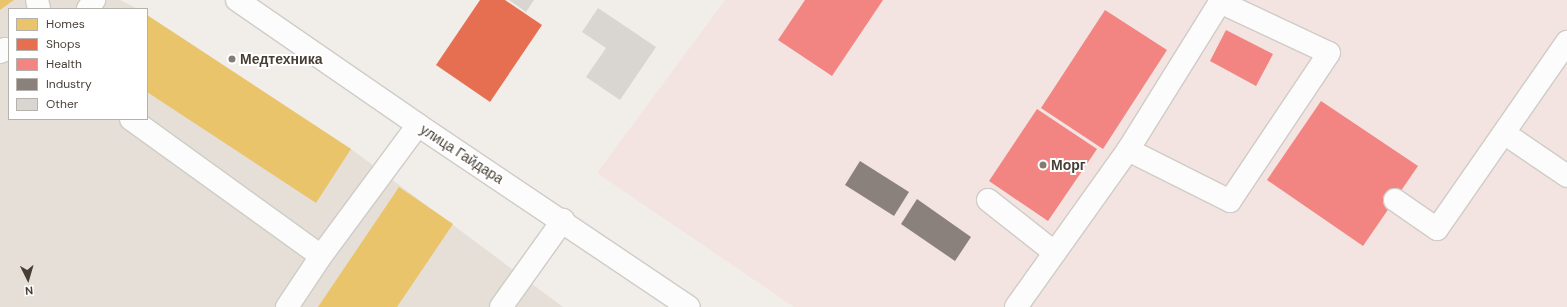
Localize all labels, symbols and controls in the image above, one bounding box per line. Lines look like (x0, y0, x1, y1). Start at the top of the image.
legend (8, 8, 148, 120)
text: Homes (46, 16, 85, 32)
text: Shops (46, 36, 81, 52)
place label: Медтехника (240, 51, 322, 67)
marker: Медтехника (227, 54, 237, 64)
text: Health (46, 56, 82, 72)
text: Industry (46, 76, 92, 92)
text: Other (46, 96, 78, 112)
street label: улица Гайдара (417, 121, 507, 187)
place label: Морг (1051, 157, 1086, 173)
marker: Морг (1038, 160, 1048, 170)
north arrow (8, 259, 48, 299)
text: N (24, 284, 34, 298)

